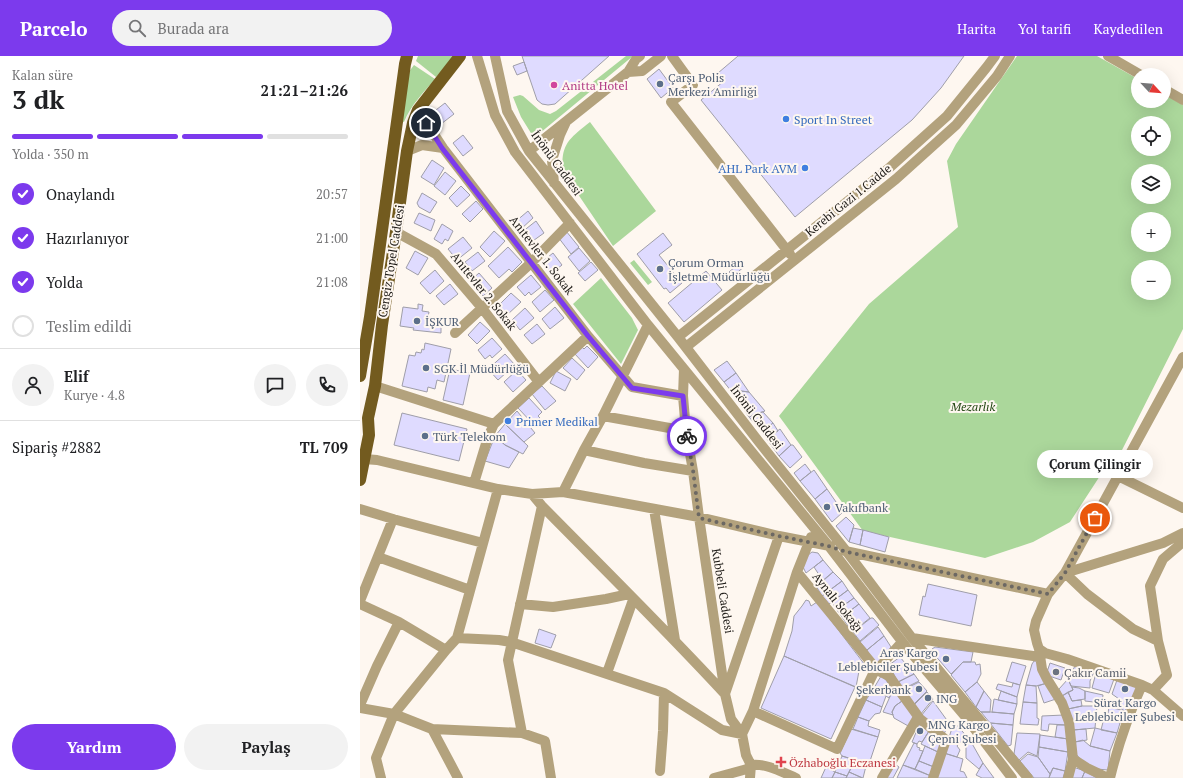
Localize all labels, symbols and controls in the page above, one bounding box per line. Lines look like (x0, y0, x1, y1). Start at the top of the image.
search box (112, 10, 392, 46)
text: Parcelo (20, 16, 88, 41)
icon: search (126, 17, 148, 39)
text: Burada ara (158, 18, 229, 38)
text: Harita (957, 19, 996, 38)
text: Yol tarifi (1018, 19, 1071, 38)
text: Kaydedilen (1093, 19, 1163, 38)
text: Kalan süre (12, 66, 73, 84)
north arrow (1131, 68, 1171, 108)
map controls (1131, 68, 1171, 300)
place label: Çarşı Polis Merkezi Amirliği (668, 70, 757, 99)
place label: Anitta Hotel (562, 78, 629, 93)
marker: Çarşı Polis Merkezi Amirliği (655, 79, 665, 89)
text: 21:21–21:26 (261, 80, 348, 100)
marker: Anitta Hotel (549, 80, 559, 90)
text: 3 dk (12, 82, 64, 116)
pin (409, 106, 443, 140)
icon: home (415, 112, 437, 134)
place label: Sport In Street (794, 112, 873, 127)
marker: Sport In Street (781, 114, 791, 124)
button: locate (1131, 116, 1171, 156)
street label: İnönü Caddesi (528, 127, 586, 199)
text: Yolda · 350 m (12, 145, 89, 163)
place label: AHL Park AVM (718, 161, 798, 176)
street label: Kerebi Gazi 1.Cadde (802, 161, 894, 239)
marker: AHL Park AVM (800, 163, 810, 173)
button: layers (1131, 164, 1171, 204)
icon: check (12, 183, 34, 205)
text: Onaylandı (46, 184, 115, 204)
text: 20:57 (316, 185, 348, 203)
street label: Cengiz Topel Caddesi (375, 203, 407, 318)
street label: Anıtevler 1. Sokak (506, 212, 578, 298)
button: + (1131, 212, 1171, 252)
icon: check (12, 227, 34, 249)
text: Hazırlanıyor (46, 228, 129, 248)
text: 21:00 (316, 229, 348, 247)
street label: Anıtevler 2. Sokak (448, 249, 521, 334)
place label: Çorum Orman İşletme Müdürlüğü (668, 255, 770, 284)
button: − (1131, 260, 1171, 300)
marker: Çorum Orman İşletme Müdürlüğü (655, 264, 665, 274)
icon: check (12, 271, 34, 293)
text: Yolda (46, 272, 83, 292)
text: 21:08 (316, 273, 348, 291)
place label: İŞKUR (425, 314, 459, 329)
text: Teslim edildi (46, 316, 132, 336)
marker: İŞKUR (412, 316, 422, 326)
place label: SGK İl Müdürlüğü (434, 361, 529, 376)
marker: SGK İl Müdürlüğü (421, 363, 431, 373)
button: person (12, 364, 54, 406)
button: chat (254, 364, 296, 406)
button: phone (306, 364, 348, 406)
text: Elif (64, 366, 89, 386)
street label: İnönü Caddesi (727, 382, 787, 452)
text: Kurye · 4.8 (64, 386, 125, 404)
park label: Mezarlık (950, 399, 995, 414)
place label: Primer Medikal (516, 414, 598, 429)
marker: Primer Medikal (503, 416, 513, 426)
courier (667, 416, 707, 456)
icon: bike (676, 425, 698, 447)
place label: Türk Telekom (433, 429, 507, 444)
marker: Türk Telekom (420, 431, 430, 441)
text: Sipariş #2882 (12, 437, 101, 457)
text: TL 709 (300, 437, 348, 457)
callout: Çorum Çilingir (1037, 450, 1153, 478)
text: Çorum Çilingir (1049, 455, 1141, 473)
place label: Vakıfbank (835, 500, 889, 515)
pin (1078, 501, 1112, 535)
marker: Vakıfbank (822, 502, 832, 512)
icon: bag (1084, 507, 1106, 529)
street label: Kubbeli Caddesi (709, 547, 737, 635)
street label: Aynalı Sokağı (810, 569, 867, 635)
place label: Aras Kargo Leblebiciler Şubesi (838, 645, 938, 674)
marker: Aras Kargo Leblebiciler Şubesi (941, 654, 951, 664)
place label: Çakır Camii (1064, 665, 1127, 680)
marker: Çakır Camii (1051, 667, 1061, 677)
place label: Şekerbank (856, 682, 912, 697)
marker: Şekerbank (914, 684, 924, 694)
marker: Sürat Kargo Leblebiciler Şubesi (1120, 684, 1130, 694)
place label: ING (936, 691, 958, 706)
marker: ING (923, 693, 933, 703)
place label: Sürat Kargo Leblebiciler Şubesi (1075, 695, 1175, 724)
place label: MNG Kargo Çepni Şubesi (928, 717, 997, 746)
button: Yardım (12, 724, 176, 770)
button: Paylaş (184, 724, 348, 770)
marker: MNG Kargo Çepni Şubesi (915, 726, 925, 736)
place label: Özhaboğlu Eczanesi (789, 755, 896, 770)
marker: Özhaboğlu Eczanesi (776, 757, 786, 767)

